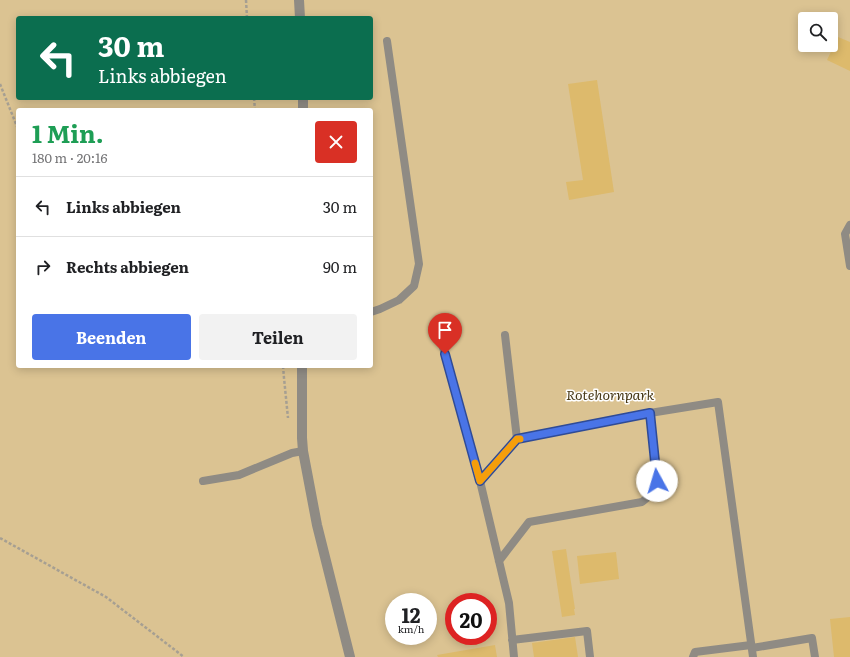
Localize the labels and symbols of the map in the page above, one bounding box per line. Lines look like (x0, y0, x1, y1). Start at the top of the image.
pin (428, 313, 462, 354)
park label: Rotehornpark (566, 384, 654, 404)
position arrow (636, 460, 678, 502)
speed limit sign: 20 (445, 593, 497, 645)

